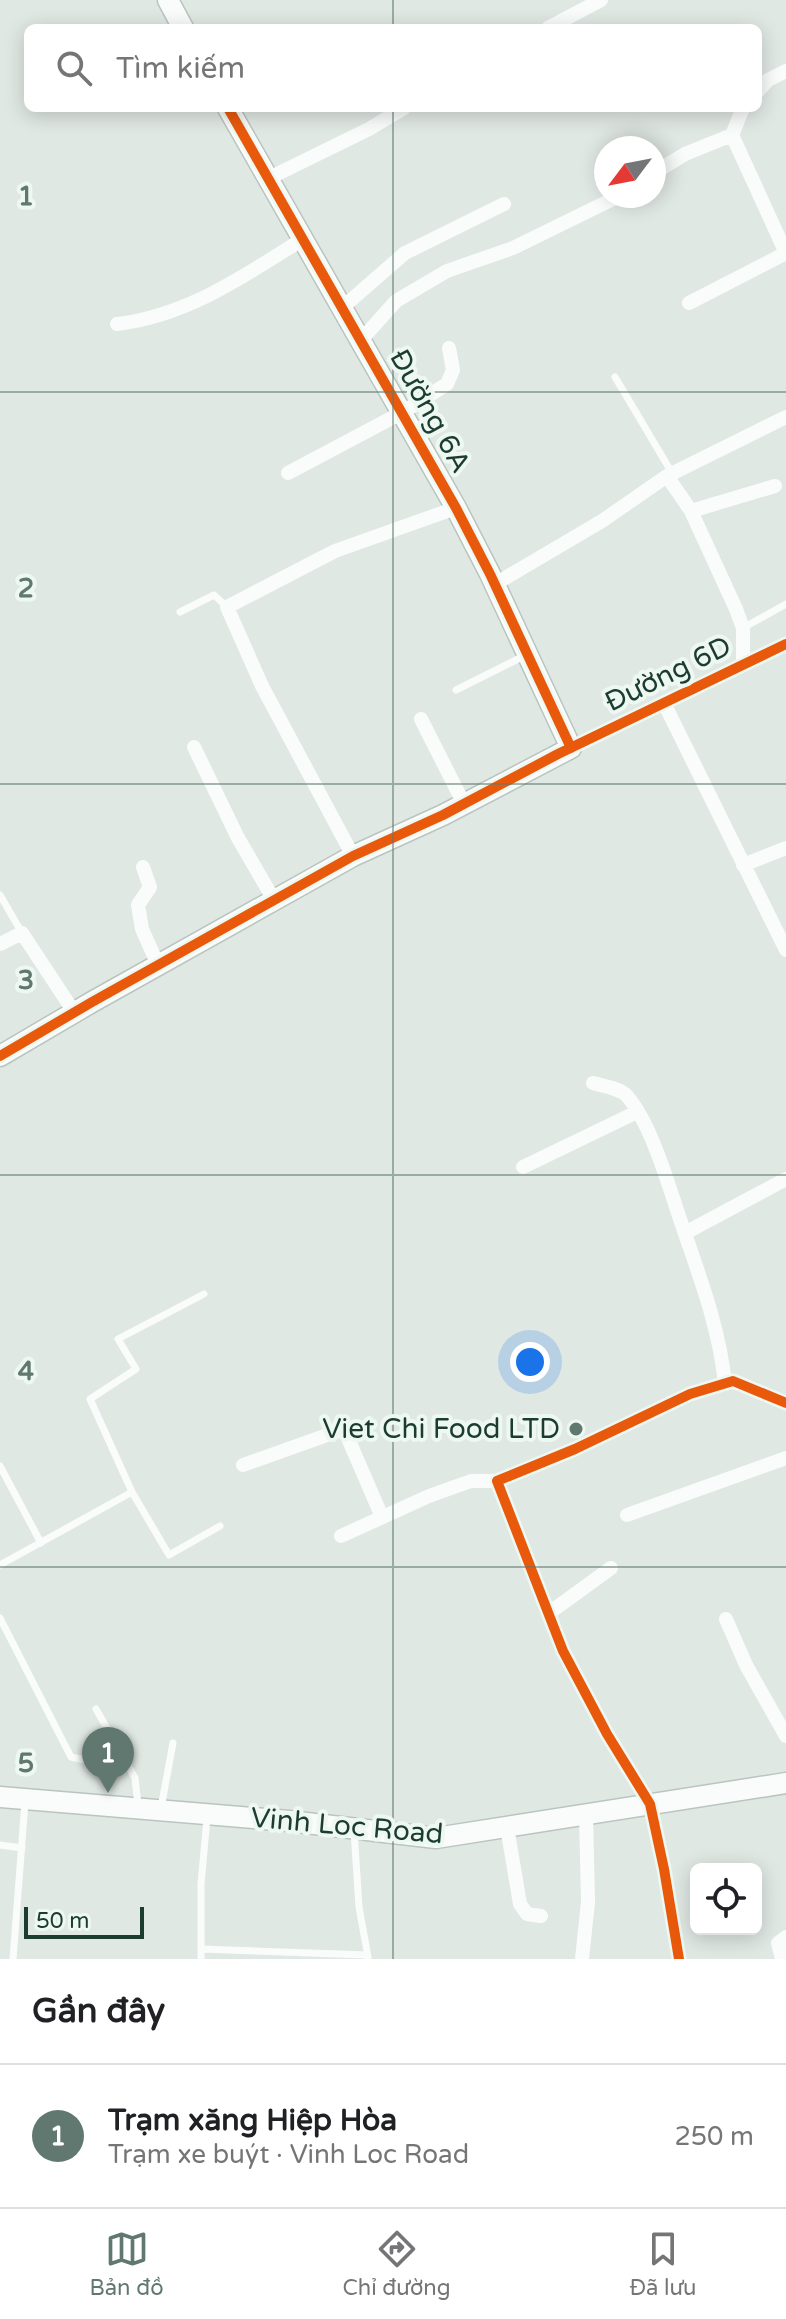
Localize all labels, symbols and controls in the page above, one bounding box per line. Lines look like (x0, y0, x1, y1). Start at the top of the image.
search box (24, 24, 762, 112)
icon: search (52, 46, 96, 90)
text: Tìm kiếm (116, 50, 245, 87)
north arrow (594, 136, 666, 208)
text: 1 (18, 181, 34, 212)
street label: Đường 6A (382, 343, 478, 479)
text: 2 (18, 573, 34, 604)
street label: Đường 6D (599, 629, 737, 719)
text: 3 (18, 965, 34, 996)
your location (510, 1342, 550, 1382)
text: 4 (18, 1356, 34, 1387)
place label: Viet Chi Food LTD (322, 1412, 560, 1446)
marker: Viet Chi Food LTD (567, 1420, 585, 1438)
pin: 1 (82, 1727, 134, 1793)
text: 5 (18, 1748, 34, 1779)
street label: Vinh Loc Road (249, 1801, 445, 1851)
map controls (690, 1863, 762, 1935)
button: locate (690, 1863, 762, 1935)
scale bar (24, 1903, 144, 1939)
text: 50 m (36, 1908, 90, 1934)
text: Gần đây (32, 1991, 165, 2032)
text: Trạm xăng Hiệp Hòa (108, 2102, 397, 2139)
text: 1 (50, 2121, 66, 2152)
text: 250 m (674, 2121, 754, 2152)
text: Trạm xe buýt · Vinh Loc Road (108, 2139, 469, 2170)
tab: Bản đồ (89, 2227, 164, 2301)
tab: Chỉ đường (342, 2227, 451, 2301)
tab: Đã lưu (630, 2227, 697, 2301)

